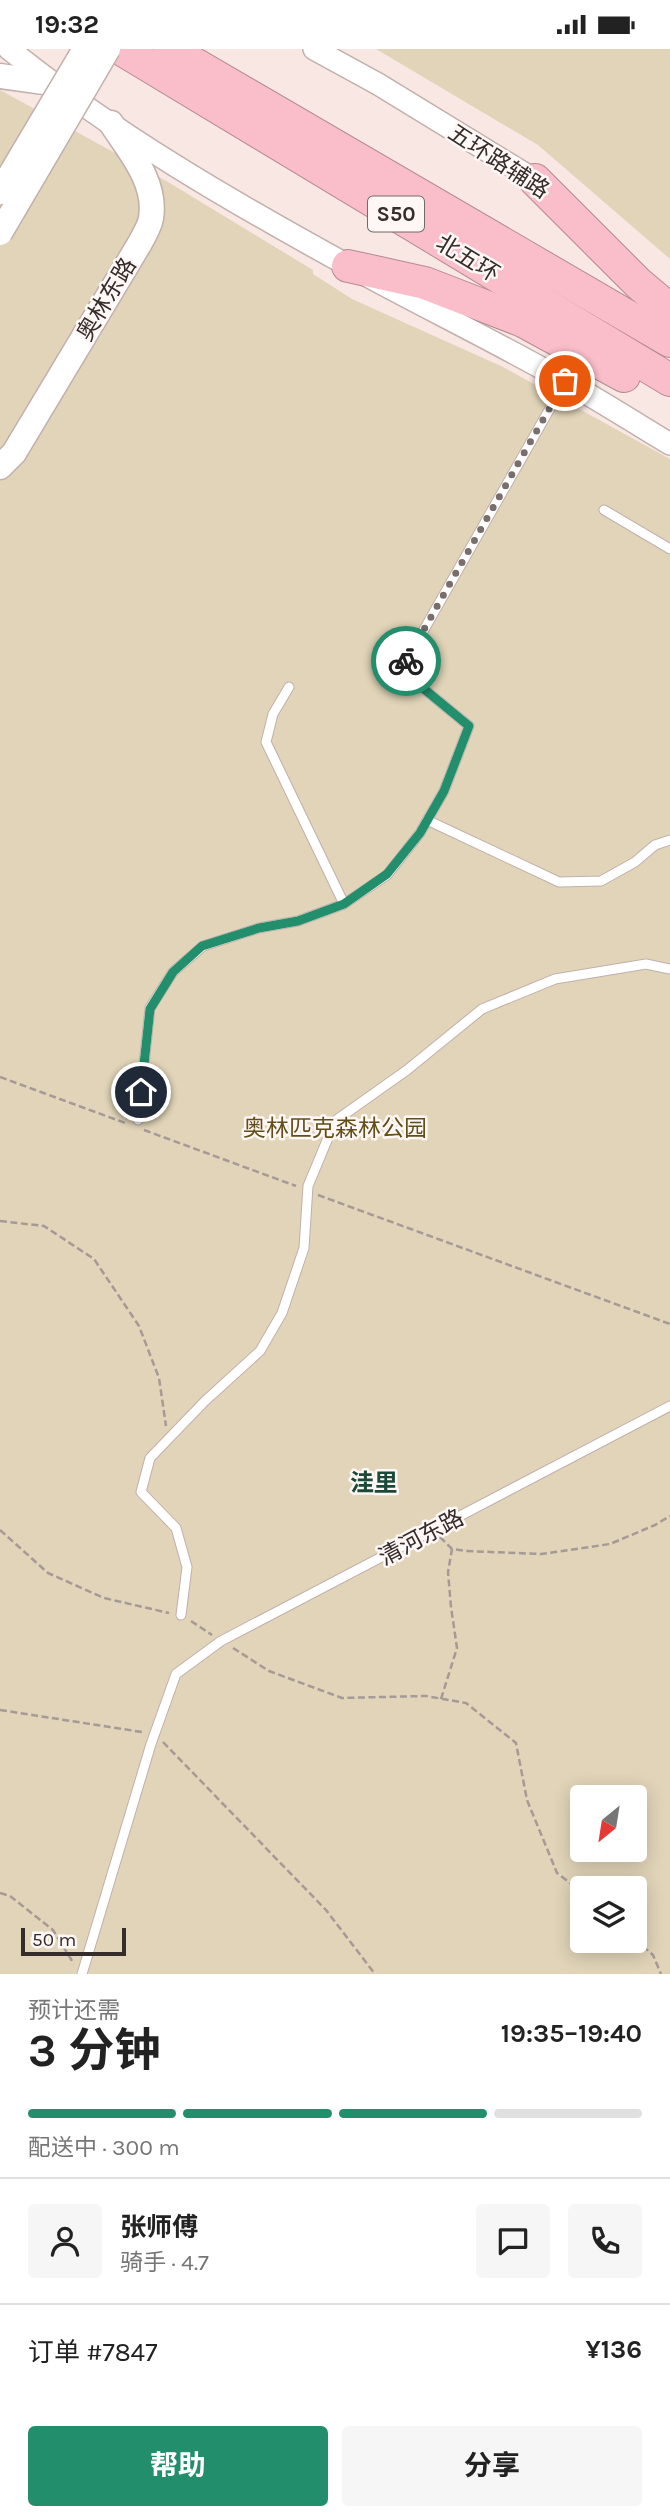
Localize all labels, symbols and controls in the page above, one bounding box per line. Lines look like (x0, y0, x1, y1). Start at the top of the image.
text: 19:32 (35, 9, 99, 40)
street label: 五环路辅路 (443, 119, 554, 204)
road number: S50 (368, 197, 424, 231)
street label: 北五环 (431, 229, 504, 288)
street label: 奥林东路 (71, 253, 142, 346)
pin (535, 351, 595, 411)
icon: bag (546, 362, 584, 400)
courier (371, 626, 441, 696)
icon: bike (387, 642, 425, 680)
pin (111, 1062, 171, 1122)
icon: home (122, 1073, 160, 1111)
park label: 奥林匹克森林公园 (243, 1115, 427, 1142)
district label: 洼里 (350, 1469, 398, 1497)
street label: 清河东路 (374, 1504, 468, 1571)
north arrow (570, 1785, 648, 1862)
map controls (570, 1785, 647, 1953)
button: layers (570, 1876, 647, 1953)
scale bar (21, 1925, 126, 1957)
text: 50 m (32, 1929, 76, 1951)
text: 预计还需 (28, 1997, 120, 2024)
text: 19:35–19:40 (501, 2018, 642, 2049)
text: 3 分钟 (28, 2024, 160, 2078)
text: 配送中 · 300 m (28, 2134, 180, 2161)
button: person (28, 2204, 102, 2278)
button: chat (476, 2204, 550, 2278)
button: phone (568, 2204, 642, 2278)
text: 张师傅 (120, 2212, 198, 2243)
text: 骑手 · 4.7 (120, 2249, 209, 2276)
text: ¥136 (586, 2334, 642, 2365)
text: 订单 #7847 (28, 2337, 157, 2368)
button: 帮助 (28, 2426, 328, 2506)
button: 分享 (342, 2426, 642, 2506)

